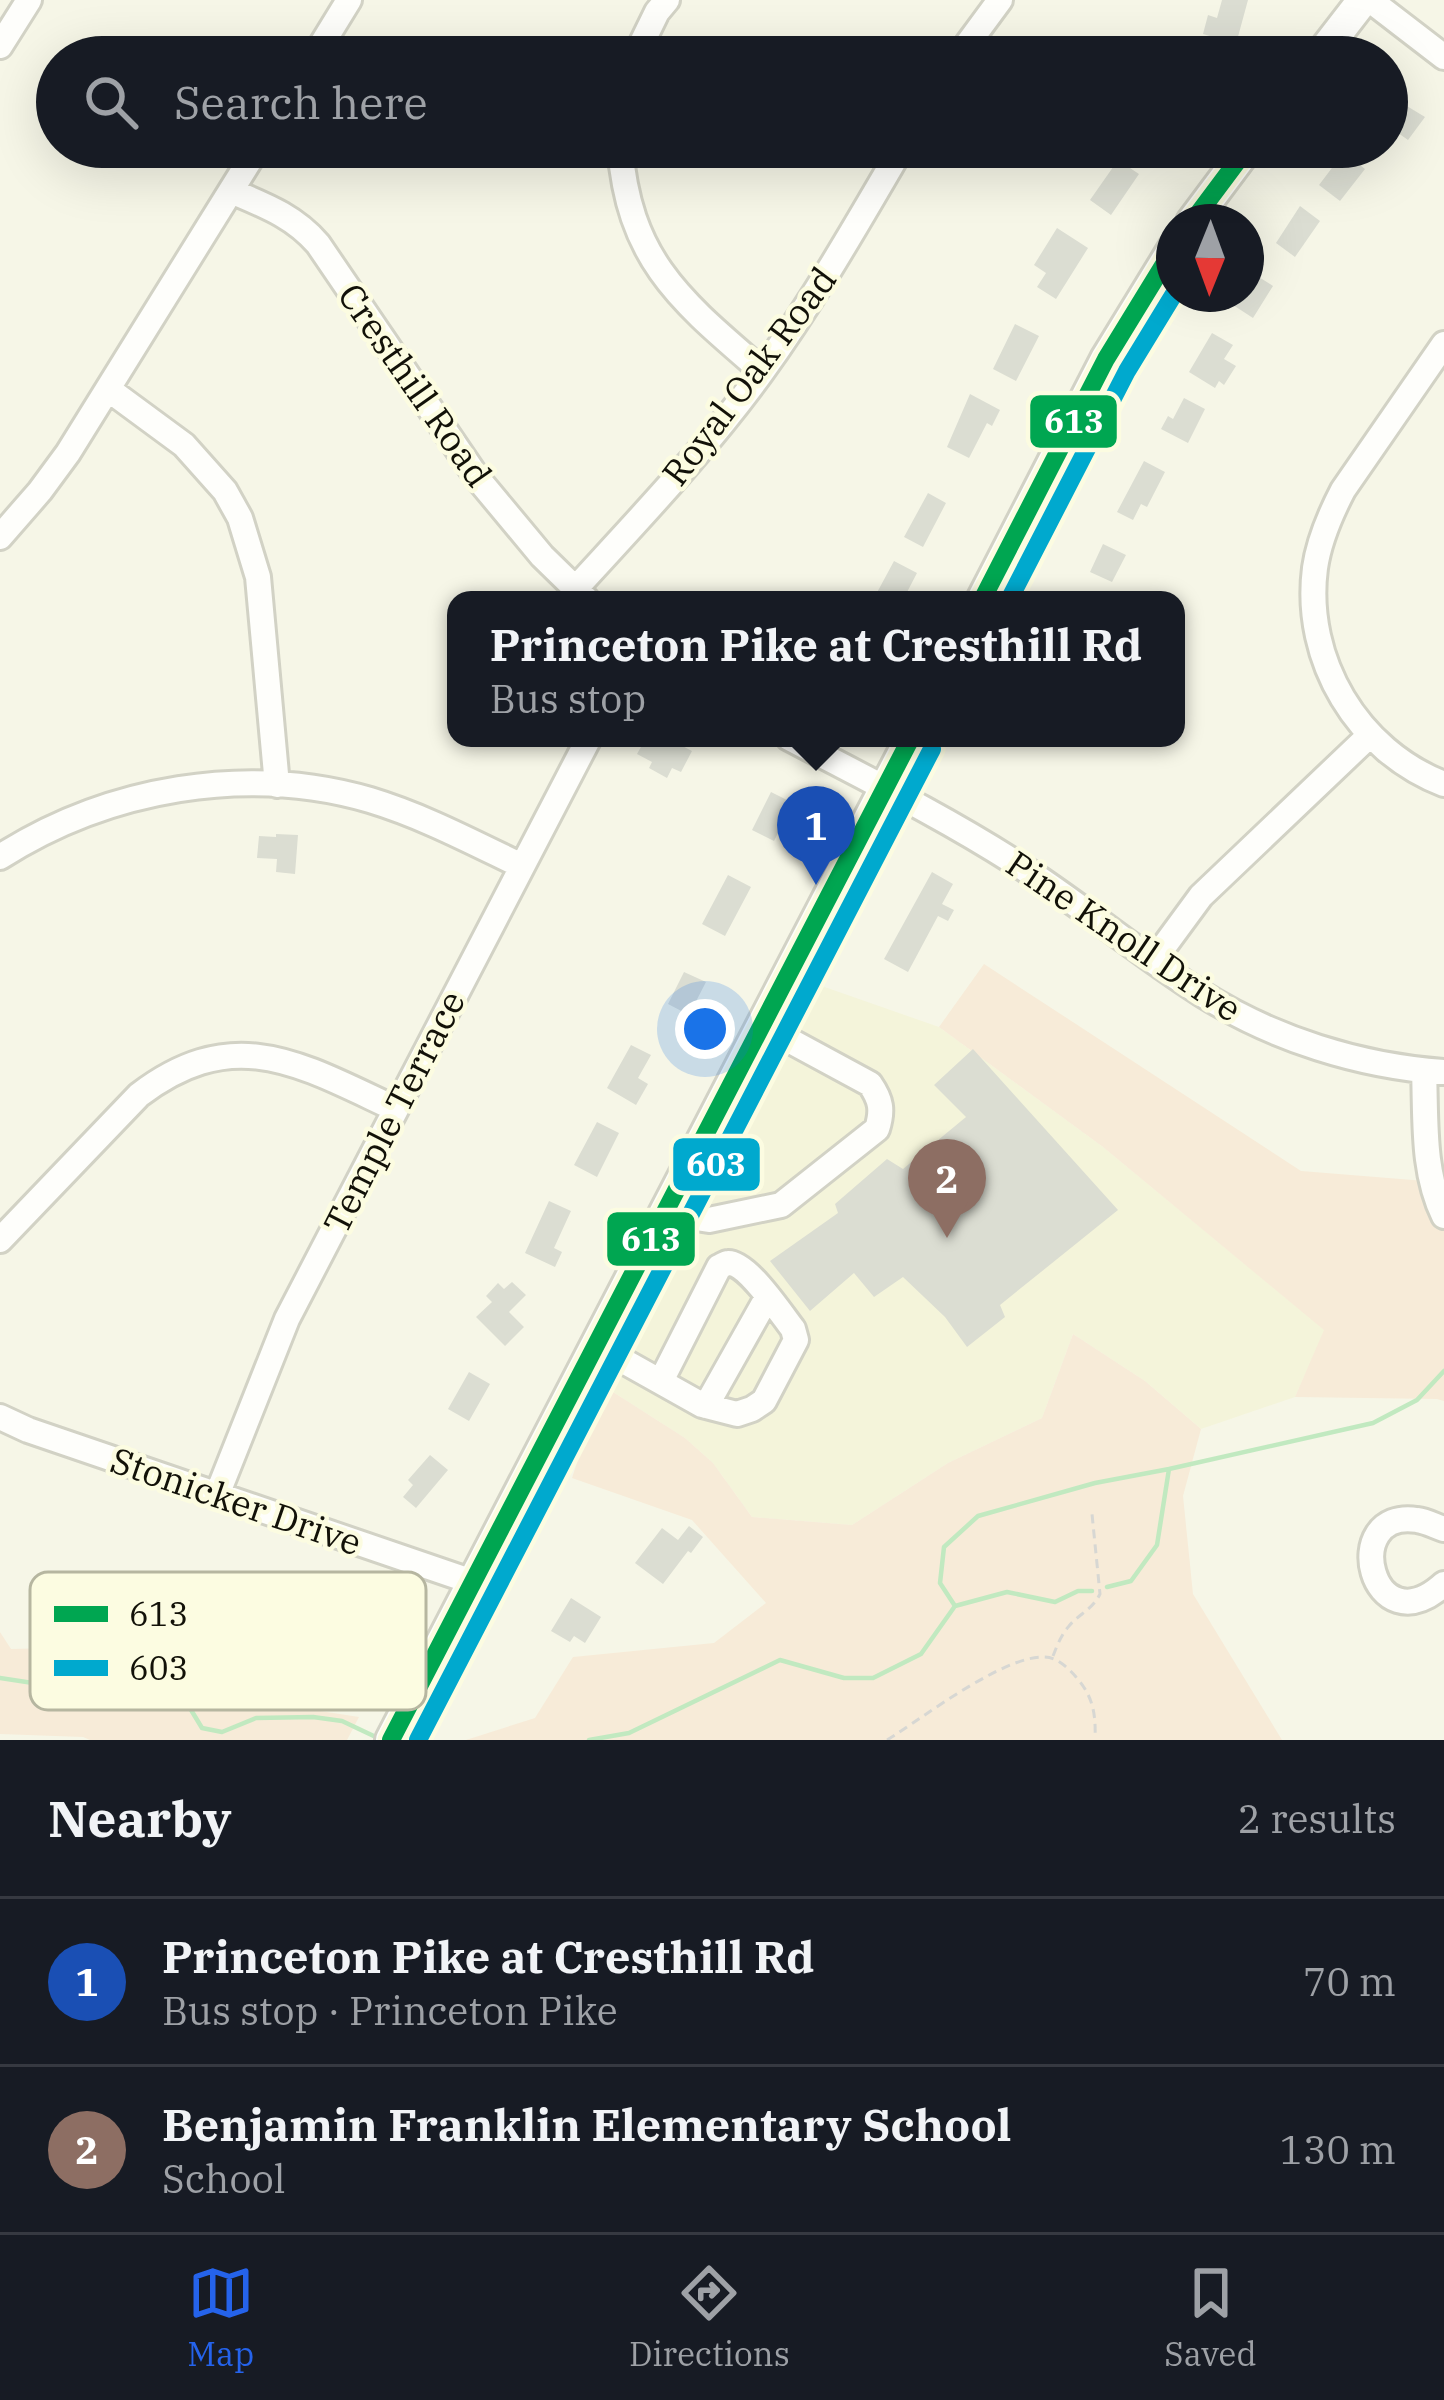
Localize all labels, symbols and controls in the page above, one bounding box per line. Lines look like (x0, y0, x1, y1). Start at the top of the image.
search box (36, 36, 1408, 168)
icon: search (78, 69, 144, 135)
text: Search here (174, 73, 428, 131)
north arrow (1156, 204, 1264, 312)
street label: Royal Oak Road (651, 257, 846, 494)
street label: Cresthill Road (328, 274, 503, 496)
line badge: 613 (1028, 393, 1119, 450)
text: 613 (1044, 399, 1104, 442)
popup (447, 591, 1185, 747)
text: Princeton Pike at Cresthill Rd (490, 615, 1142, 673)
text: Bus stop (490, 673, 646, 724)
pin: 1 (777, 786, 855, 885)
street label: Pine Knoll Drive (998, 840, 1251, 1032)
street label: Temple Terrace (312, 983, 475, 1241)
your location (675, 999, 735, 1059)
line badge: 603 (671, 1136, 762, 1193)
pin: 2 (908, 1139, 986, 1238)
text: 603 (686, 1142, 746, 1185)
line badge: 613 (605, 1210, 697, 1268)
text: 613 (621, 1217, 681, 1260)
street label: Stonicker Drive (105, 1436, 368, 1565)
legend (30, 1572, 426, 1710)
text: 613 (129, 1592, 188, 1635)
text: 603 (129, 1646, 188, 1689)
text: Nearby (48, 1785, 232, 1851)
text: 2 results (1238, 1793, 1396, 1844)
text: Princeton Pike at Cresthill Rd (162, 1927, 814, 1985)
text: 1 (75, 1956, 99, 2007)
text: 70 m (1303, 1956, 1396, 2007)
text: Bus stop · Princeton Pike (162, 1985, 618, 2036)
text: Benjamin Franklin Elementary School (162, 2095, 1011, 2153)
text: 2 (75, 2124, 99, 2175)
text: 130 m (1280, 2124, 1396, 2175)
text: School (162, 2153, 285, 2204)
tab: Map (187, 2260, 254, 2375)
tab: Directions (629, 2260, 790, 2375)
tab: Saved (1164, 2260, 1257, 2375)

